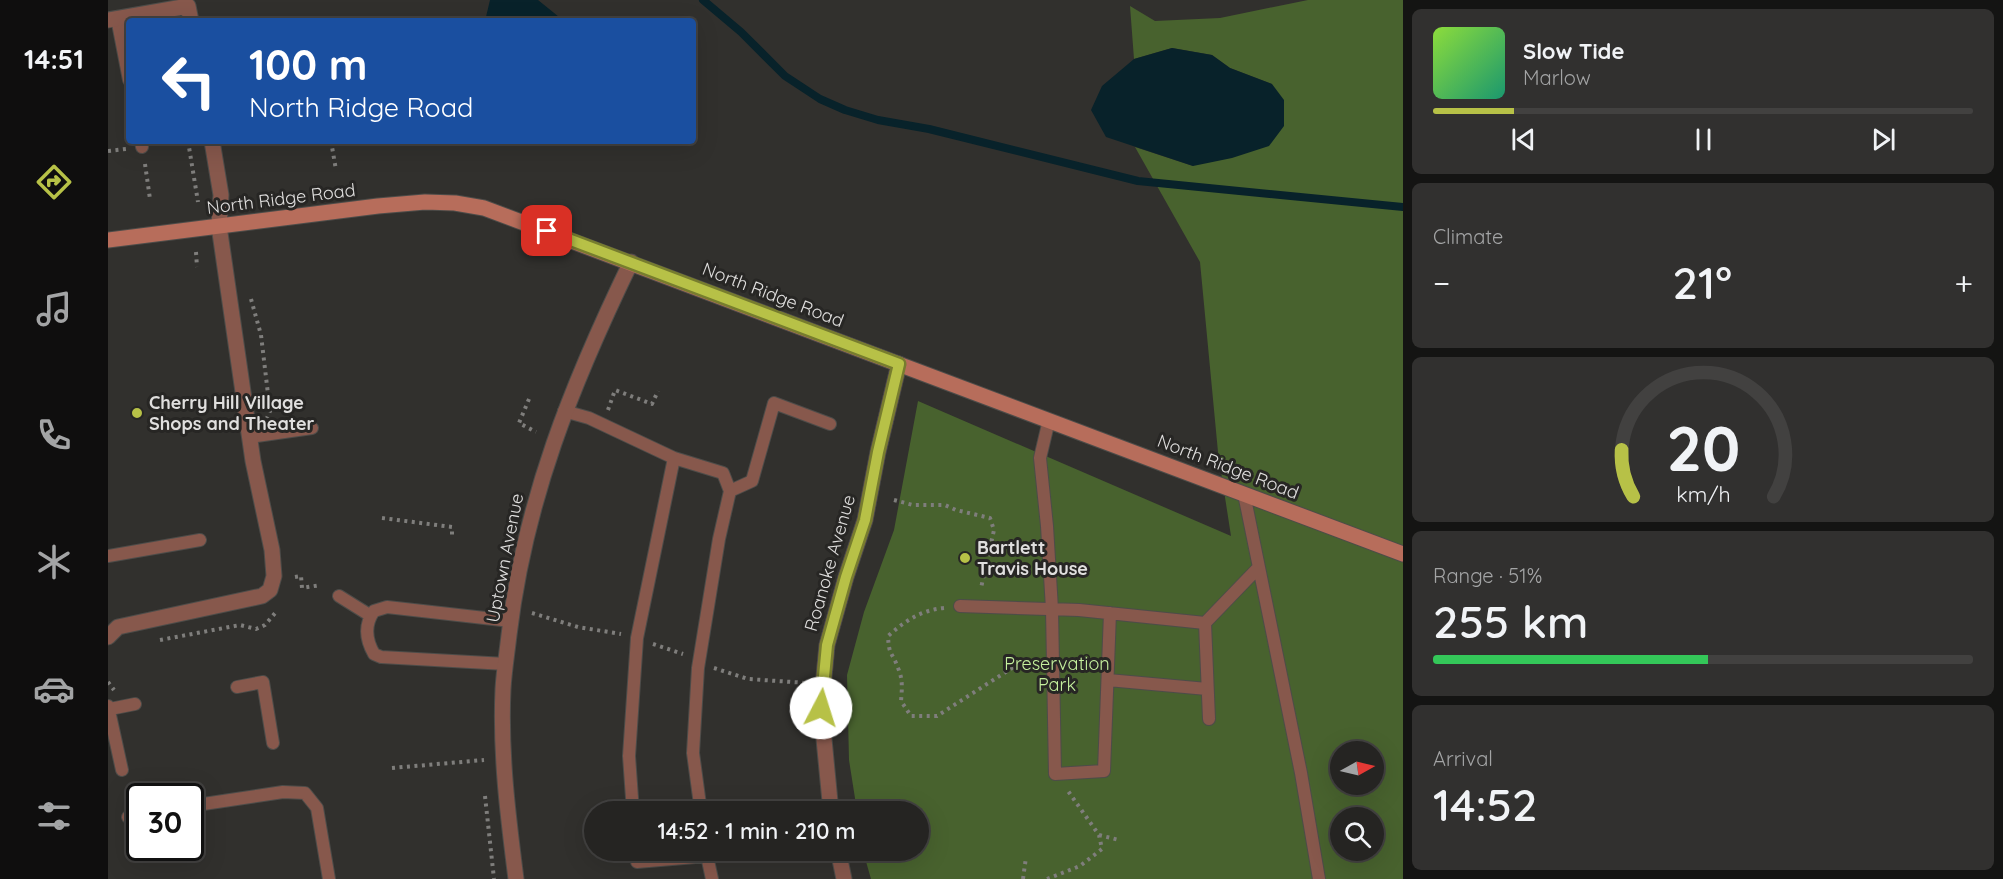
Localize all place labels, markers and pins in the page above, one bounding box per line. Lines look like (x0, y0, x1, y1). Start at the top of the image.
pin (521, 205, 572, 256)
place label: Cherry Hill Village Shops and Theater (149, 391, 315, 435)
marker: Cherry Hill Village Shops and Theater (130, 406, 144, 420)
place label: Bartlett Travis House (977, 536, 1088, 580)
marker: Bartlett Travis House (958, 551, 972, 565)

